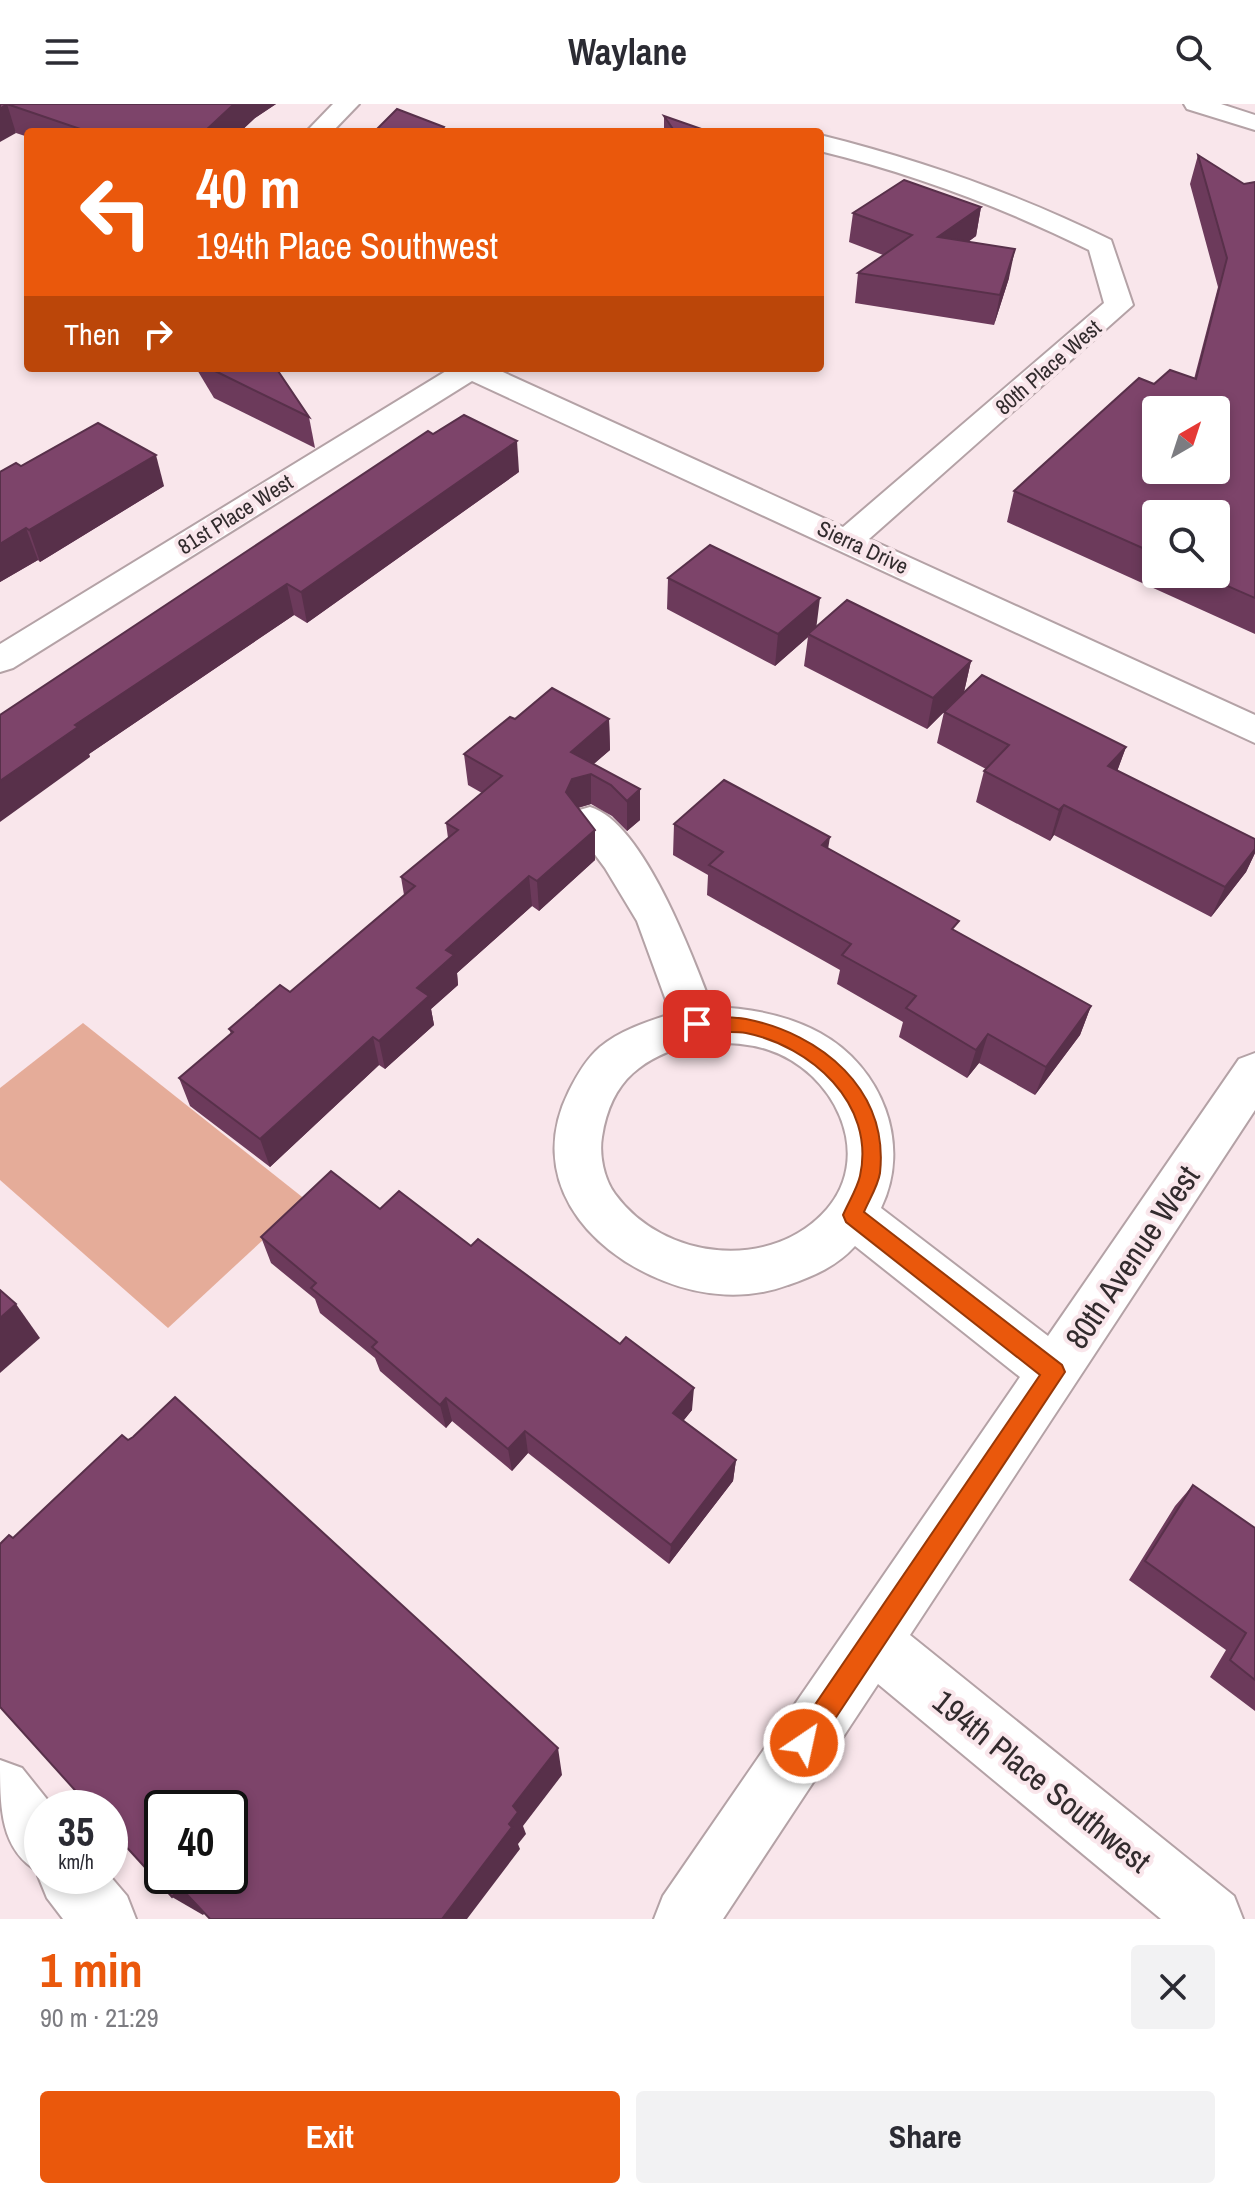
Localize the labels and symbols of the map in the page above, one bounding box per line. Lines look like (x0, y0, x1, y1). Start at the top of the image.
street label: 80th Place West (989, 313, 1107, 421)
north arrow (1142, 396, 1230, 484)
street label: 81st Place West (172, 467, 298, 561)
street label: Sierra Drive (813, 513, 913, 581)
pin (663, 990, 731, 1058)
street label: 80th Avenue West (1055, 1157, 1209, 1357)
street label: 194th Place Southwest (924, 1680, 1160, 1882)
position arrow (762, 1701, 846, 1785)
speed limit sign: 40 (144, 1790, 248, 1894)

